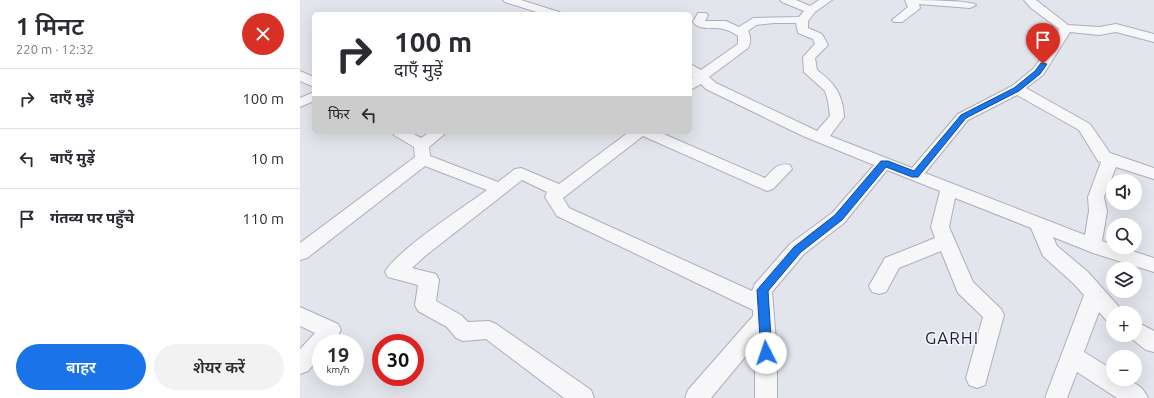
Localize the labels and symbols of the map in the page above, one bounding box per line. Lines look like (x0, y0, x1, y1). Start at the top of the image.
pin (1026, 23, 1060, 64)
district label: GARHI (925, 328, 979, 347)
position arrow (745, 332, 787, 374)
speed limit sign: 30 (372, 334, 424, 386)

